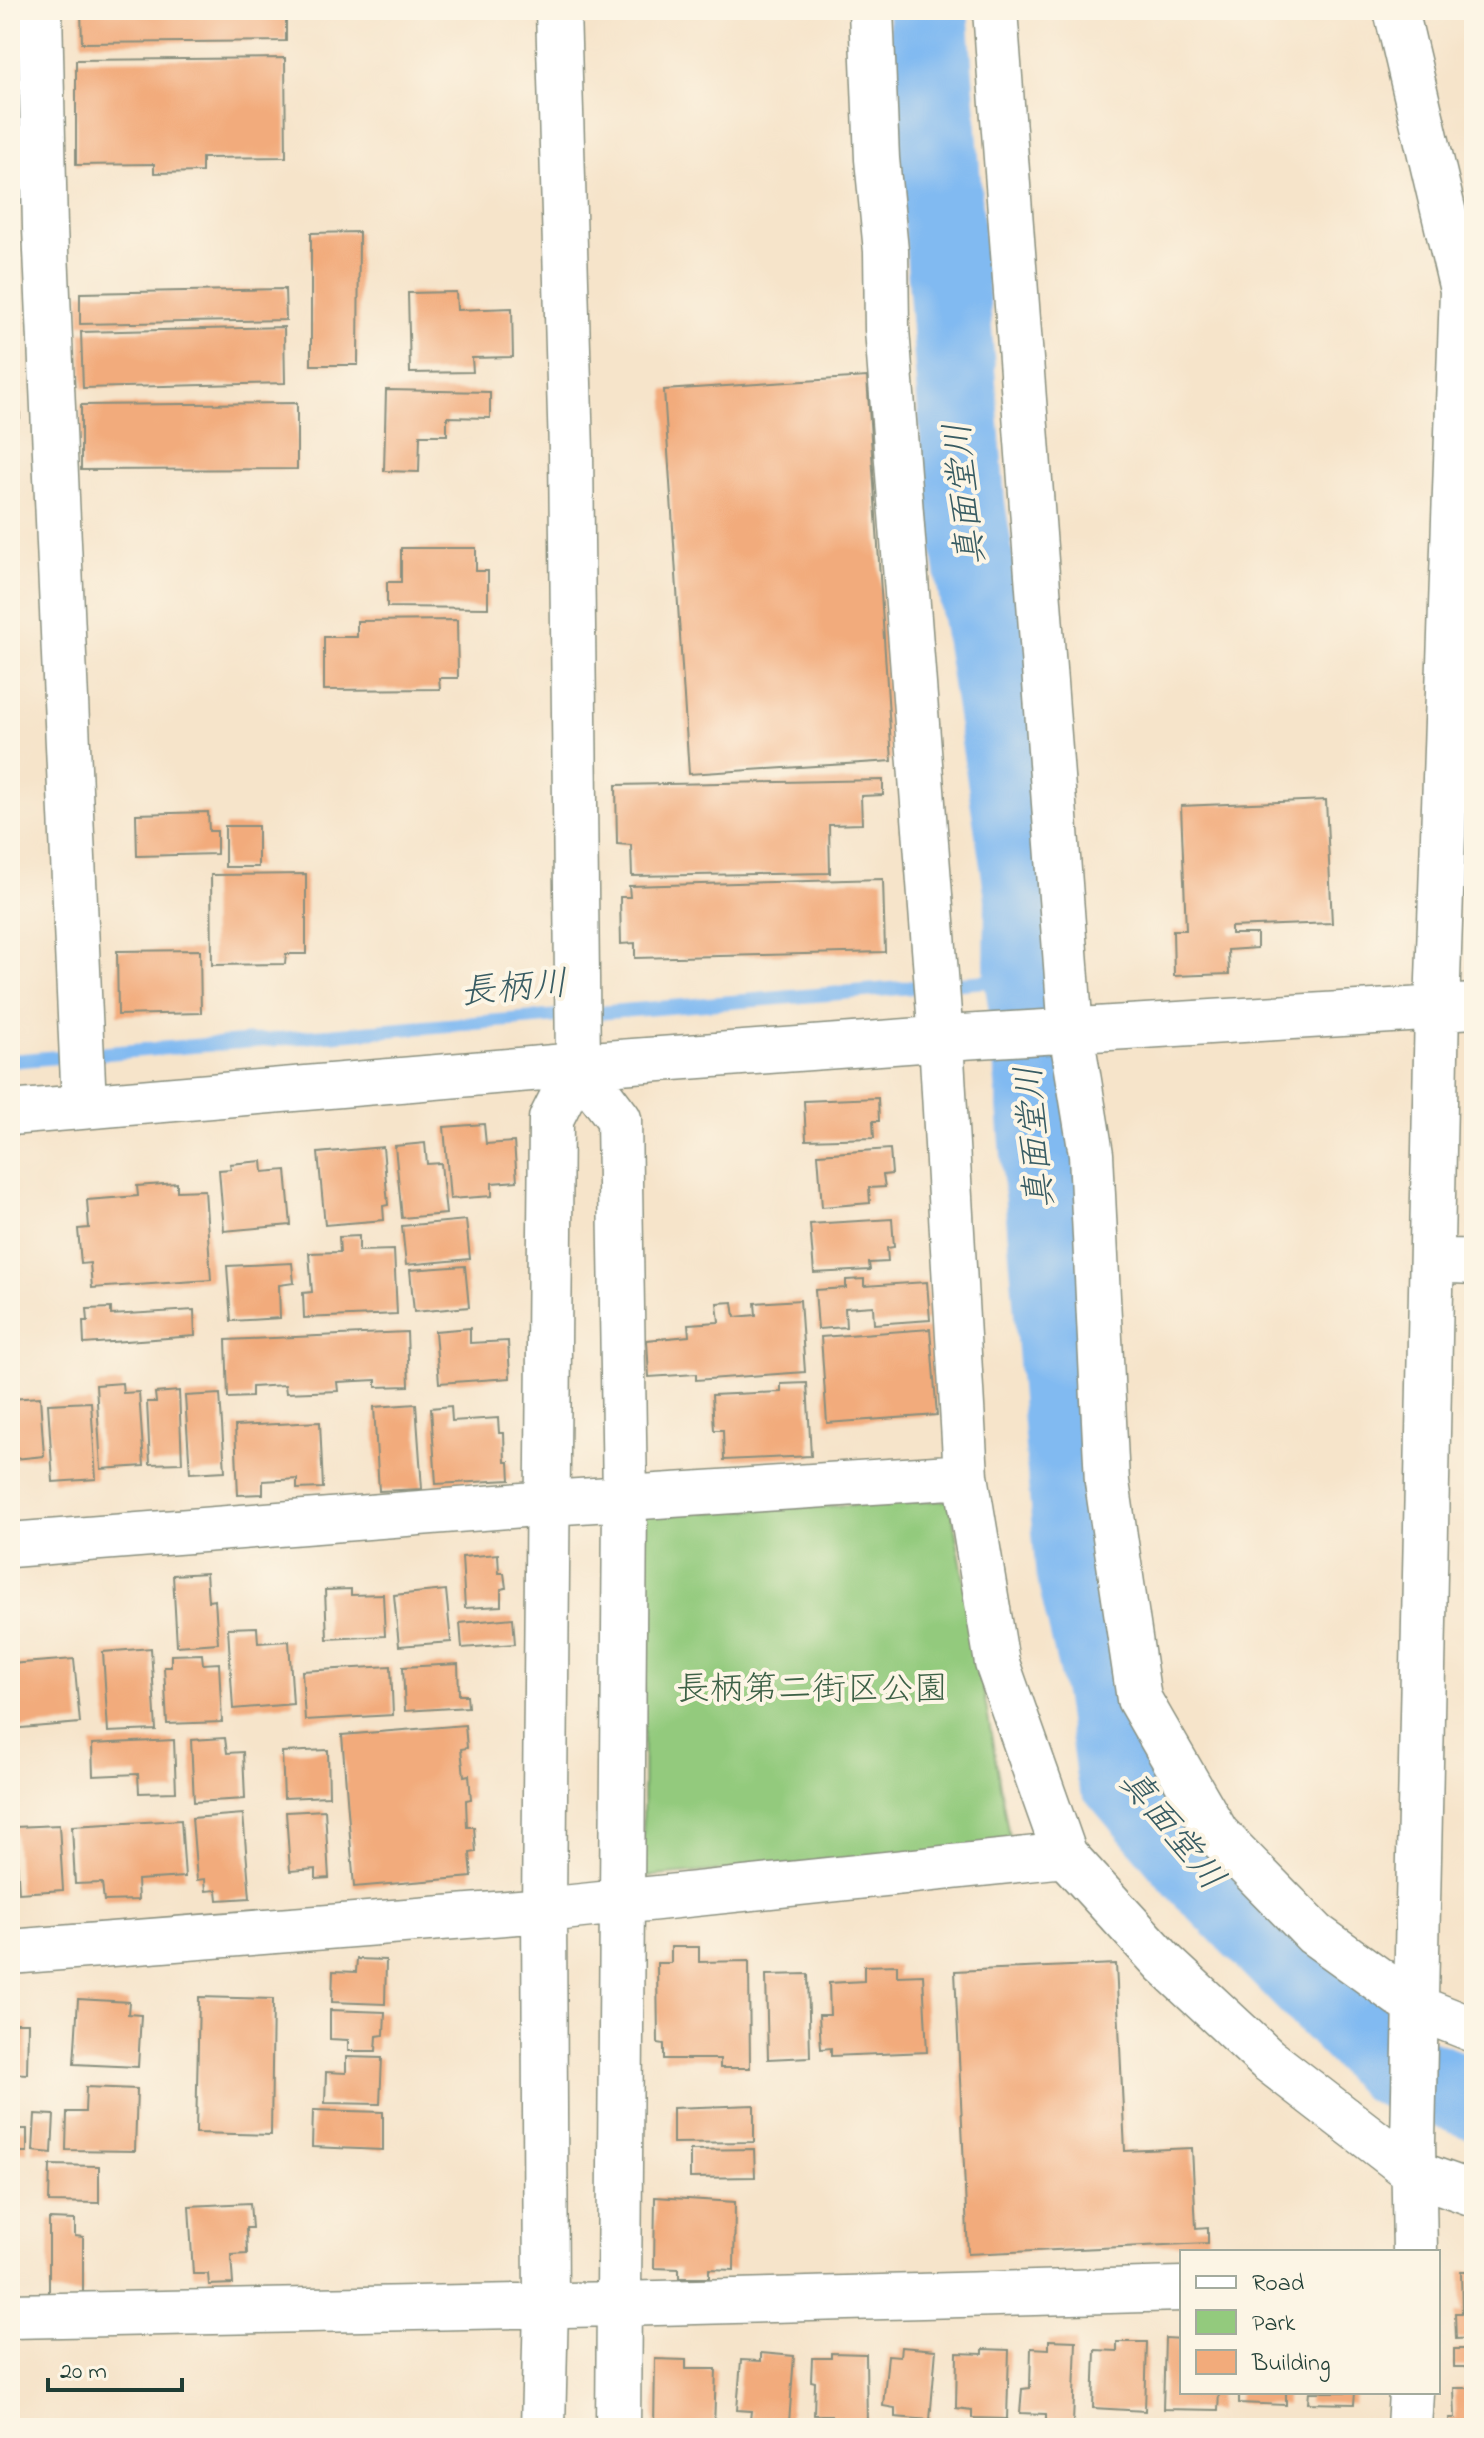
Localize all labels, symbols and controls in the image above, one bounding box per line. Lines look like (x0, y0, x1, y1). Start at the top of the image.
water label: 真面堂川 (933, 420, 1001, 568)
water label: 長柄川 (458, 959, 570, 1021)
water label: 真面堂川 (1004, 1063, 1070, 1211)
park label: 長柄第二街区公園 (676, 1666, 948, 1716)
water label: 真面堂川 (1104, 1758, 1236, 1904)
legend (1180, 2250, 1440, 2394)
text: Road (1252, 2267, 1305, 2302)
text: Park (1252, 2307, 1296, 2342)
scale bar (48, 2342, 182, 2392)
text: Building (1251, 2347, 1331, 2382)
text: 20 m (60, 2355, 107, 2390)

